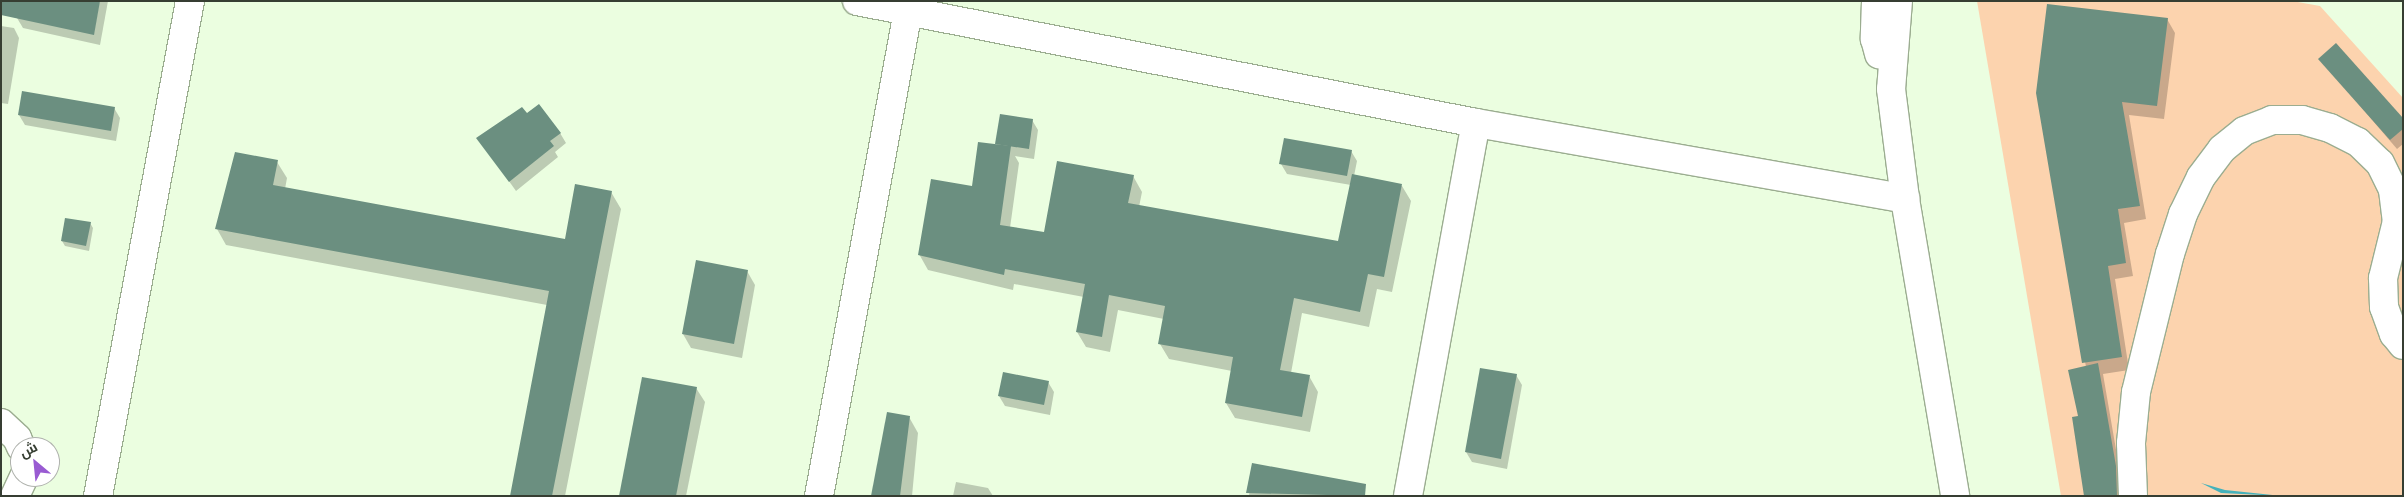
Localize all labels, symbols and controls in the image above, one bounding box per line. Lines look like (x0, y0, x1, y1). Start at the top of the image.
north arrow (10, 437, 60, 487)
text: ش (17, 438, 40, 461)

